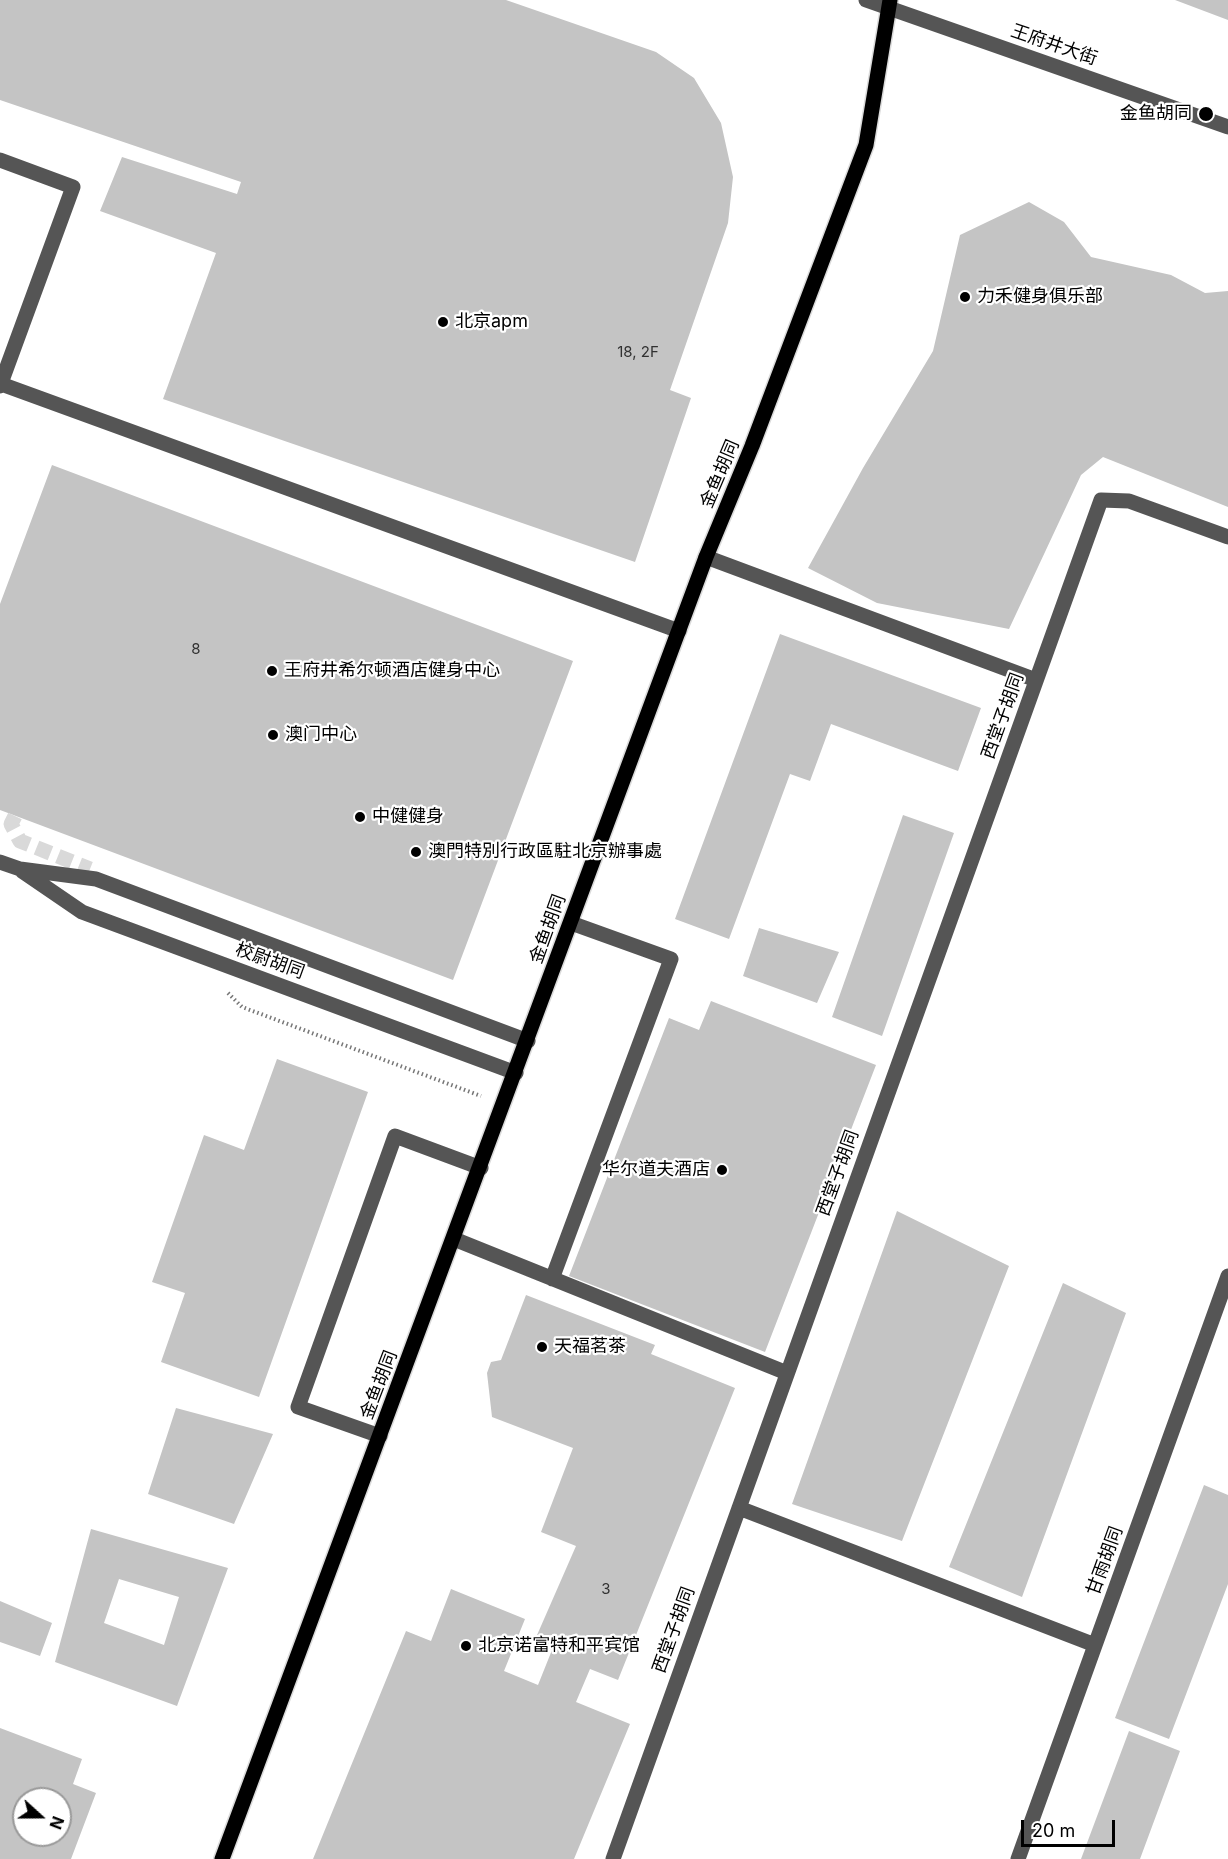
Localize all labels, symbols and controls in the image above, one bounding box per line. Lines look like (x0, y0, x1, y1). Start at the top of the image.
street label: 王府井大街 (1008, 20, 1100, 70)
place label: 金鱼胡同 (1120, 103, 1192, 125)
marker: 金鱼胡同 (1197, 105, 1215, 123)
place label: 力禾健身俱乐部 (977, 286, 1103, 308)
marker: 力禾健身俱乐部 (958, 290, 972, 304)
place label: 北京apm (455, 311, 528, 333)
marker: 北京apm (436, 315, 450, 329)
house number: 18, 2F (617, 343, 659, 361)
street label: 金鱼胡同 (696, 437, 744, 511)
house number: 8 (191, 640, 201, 658)
place label: 王府井希尔顿酒店健身中心 (284, 660, 500, 682)
marker: 王府井希尔顿酒店健身中心 (265, 664, 279, 678)
street label: 西堂子胡同 (977, 670, 1029, 762)
place label: 澳门中心 (285, 724, 357, 746)
marker: 澳门中心 (266, 728, 280, 742)
place label: 中健健身 (372, 806, 444, 828)
marker: 中健健身 (353, 810, 367, 824)
place label: 澳門特別行政區駐北京辦事處 (428, 841, 662, 863)
marker: 澳門特別行政區駐北京辦事處 (409, 845, 423, 859)
street label: 金鱼胡同 (526, 891, 570, 967)
street label: 校尉胡同 (232, 939, 308, 983)
street label: 西堂子胡同 (812, 1127, 864, 1219)
place label: 华尔道夫酒店 (602, 1159, 710, 1181)
marker: 华尔道夫酒店 (715, 1163, 729, 1177)
place label: 天福茗茶 (554, 1336, 626, 1358)
marker: 天福茗茶 (535, 1340, 549, 1354)
street label: 金鱼胡同 (356, 1348, 402, 1422)
street label: 甘雨胡同 (1083, 1523, 1127, 1599)
house number: 3 (601, 1580, 611, 1598)
street label: 西堂子胡同 (648, 1584, 700, 1676)
place label: 北京诺富特和平宾馆 (478, 1635, 640, 1657)
marker: 北京诺富特和平宾馆 (459, 1639, 473, 1653)
north arrow (12, 1787, 72, 1847)
scale bar (1024, 1808, 1118, 1846)
text: N (45, 1813, 68, 1832)
text: 20 m (1032, 1820, 1075, 1841)

